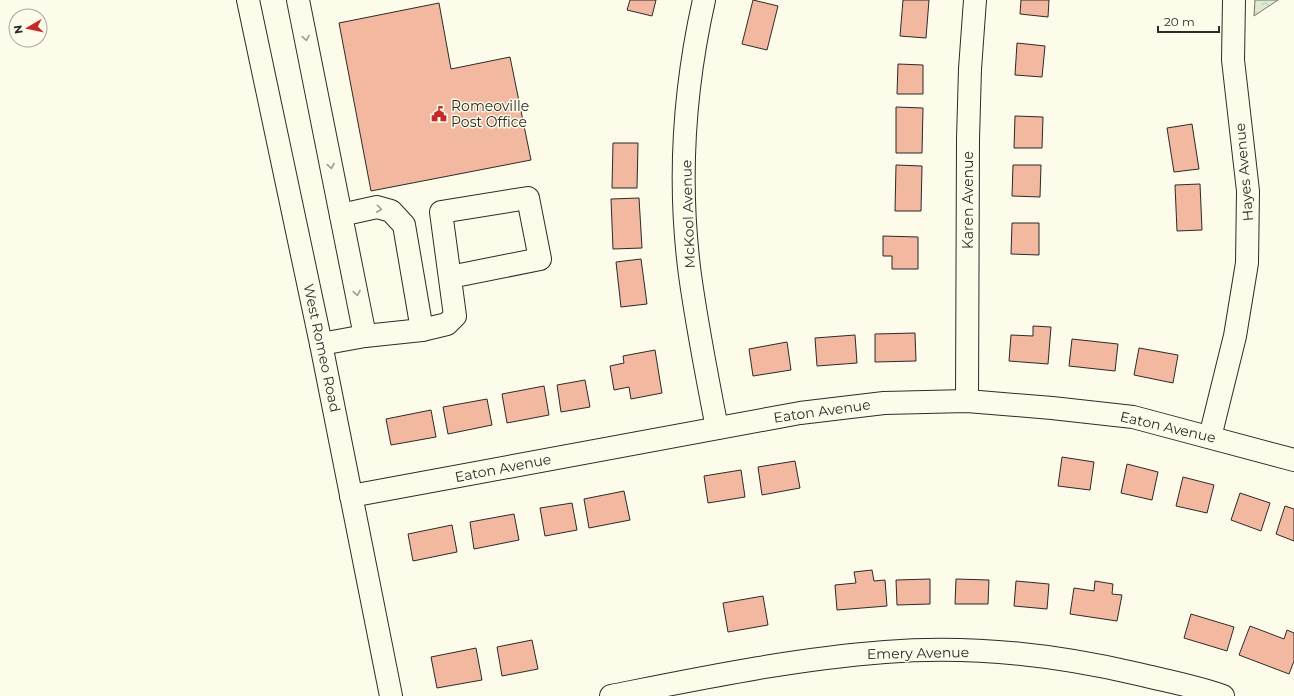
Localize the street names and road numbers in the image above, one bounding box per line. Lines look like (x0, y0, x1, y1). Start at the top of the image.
street label: Hayes Avenue (1231, 122, 1257, 222)
street label: Karen Avenue (959, 151, 977, 249)
street label: McKool Avenue (677, 159, 699, 269)
street label: West Romeo Road (300, 282, 344, 414)
street label: Eaton Avenue (772, 395, 872, 427)
street label: Eaton Avenue (1118, 407, 1218, 447)
street label: Eaton Avenue (453, 450, 553, 486)
street label: Emery Avenue (867, 643, 969, 663)

